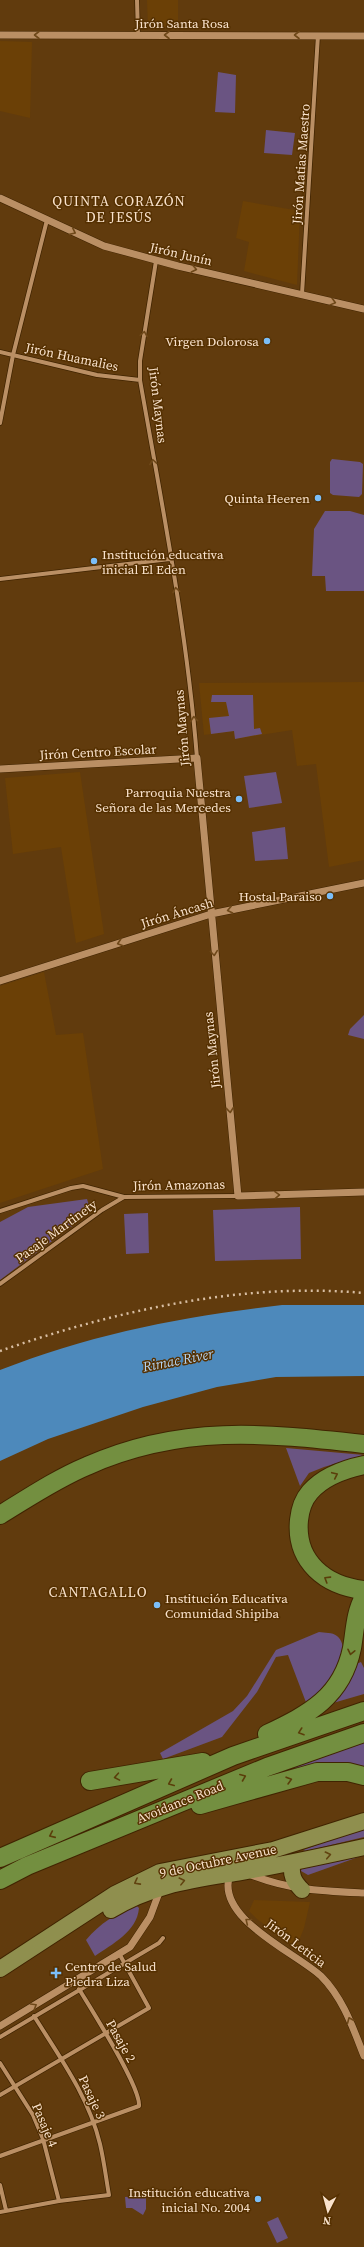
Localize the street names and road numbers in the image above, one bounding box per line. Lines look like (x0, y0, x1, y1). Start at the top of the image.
street label: Jirón Santa Rosa (134, 15, 230, 32)
street label: Jirón Matias Maestro (288, 103, 314, 226)
street label: Jirón Junín (147, 238, 214, 269)
street label: Jirón Huamalies (23, 339, 120, 375)
street label: Jirón Maynas (145, 365, 171, 444)
street label: Jirón Maynas (170, 689, 194, 768)
street label: Jirón Centro Escolar (38, 740, 157, 764)
street label: Jirón Áncash (138, 894, 215, 932)
street label: Jirón Maynas (199, 1011, 225, 1090)
street label: Jirón Amazonas (132, 1176, 226, 1194)
street label: Pasaje Martinety (12, 1195, 101, 1266)
street label: Avoidance Road (134, 1777, 227, 1827)
street label: 9 de Octubre Avenue (158, 1840, 278, 1882)
street label: Jirón Leticia (262, 1914, 330, 1971)
street label: Pasaje 2 (102, 2017, 140, 2065)
street label: Pasaje 3 (75, 2072, 109, 2122)
street label: Pasaje 4 (28, 2100, 62, 2150)

